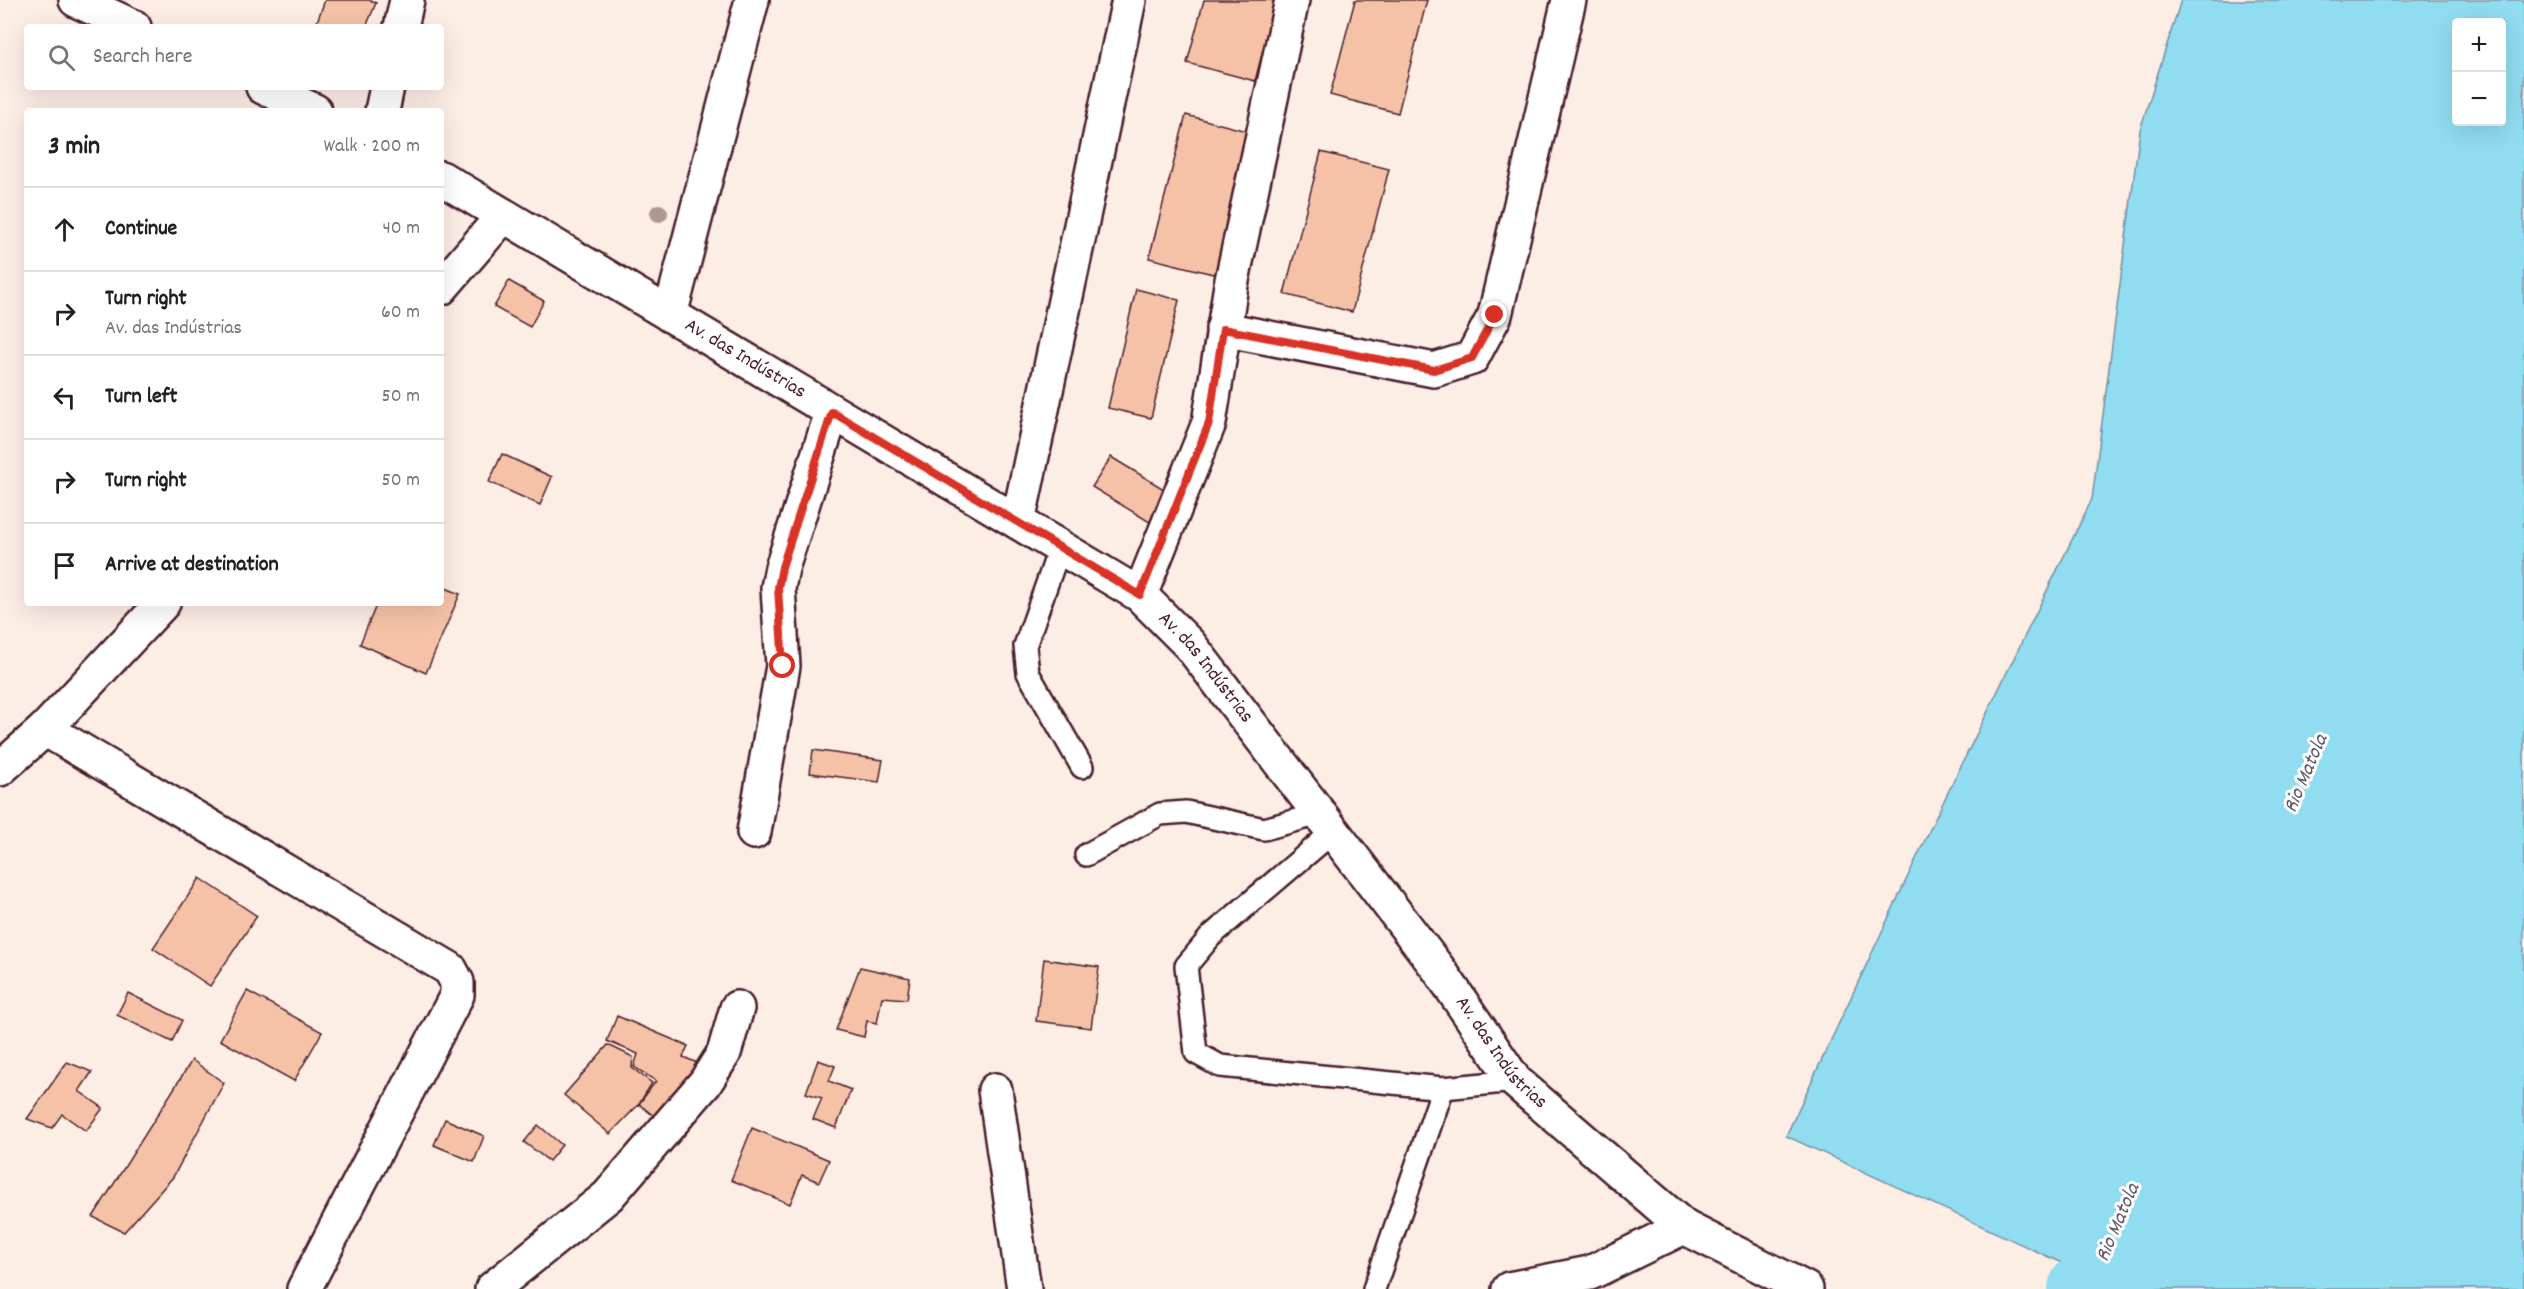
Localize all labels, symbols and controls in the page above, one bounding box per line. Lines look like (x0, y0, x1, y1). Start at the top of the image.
map controls (2452, 18, 2506, 126)
button: + (2452, 18, 2506, 72)
search box (24, 24, 444, 90)
icon: search (45, 41, 78, 74)
text: Search here (93, 42, 192, 73)
button: − (2452, 72, 2506, 126)
text: 3 min (48, 129, 100, 166)
text: Walk · 200 m (324, 133, 420, 161)
icon: ahead (48, 213, 81, 246)
text: Continue (105, 214, 177, 245)
text: 40 m (382, 215, 420, 243)
text: Turn right (105, 284, 187, 315)
icon: right (48, 297, 81, 330)
text: 60 m (381, 299, 420, 327)
route end (1481, 301, 1507, 327)
street label: Av. das Indústrias (679, 312, 811, 407)
text: Av. das Indústrias (105, 315, 242, 343)
icon: left (48, 381, 81, 414)
text: Turn left (105, 382, 177, 413)
text: 50 m (382, 383, 420, 411)
icon: right (48, 465, 81, 498)
text: Turn right (105, 466, 187, 497)
text: 50 m (382, 467, 420, 495)
icon: arrive (48, 549, 81, 582)
text: Arrive at destination (105, 550, 279, 581)
street label: Av. das Indústrias (1151, 606, 1259, 730)
route start (769, 652, 795, 678)
water label: Rio Matola (2277, 729, 2337, 818)
street label: Av. das Indústrias (1448, 991, 1553, 1116)
water label: Rio Matola (2089, 1178, 2149, 1267)

